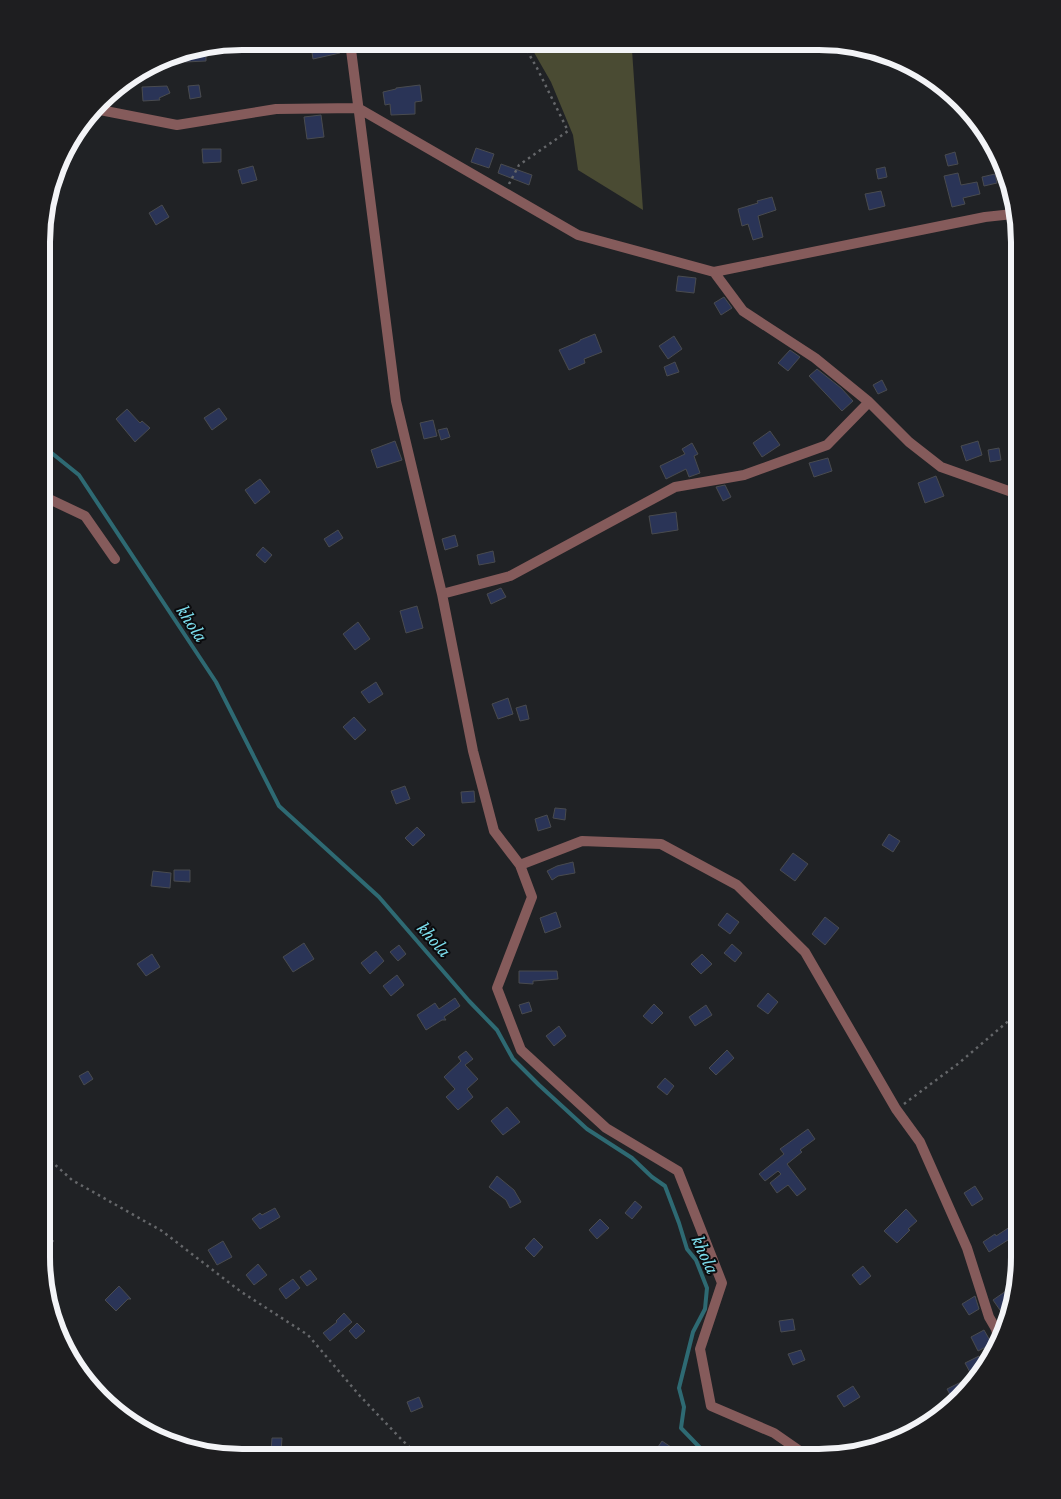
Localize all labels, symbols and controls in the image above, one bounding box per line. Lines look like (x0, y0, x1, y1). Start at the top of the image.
water label: khola (172, 601, 211, 646)
water label: khola (413, 918, 455, 961)
water label: khola (687, 1232, 722, 1277)

